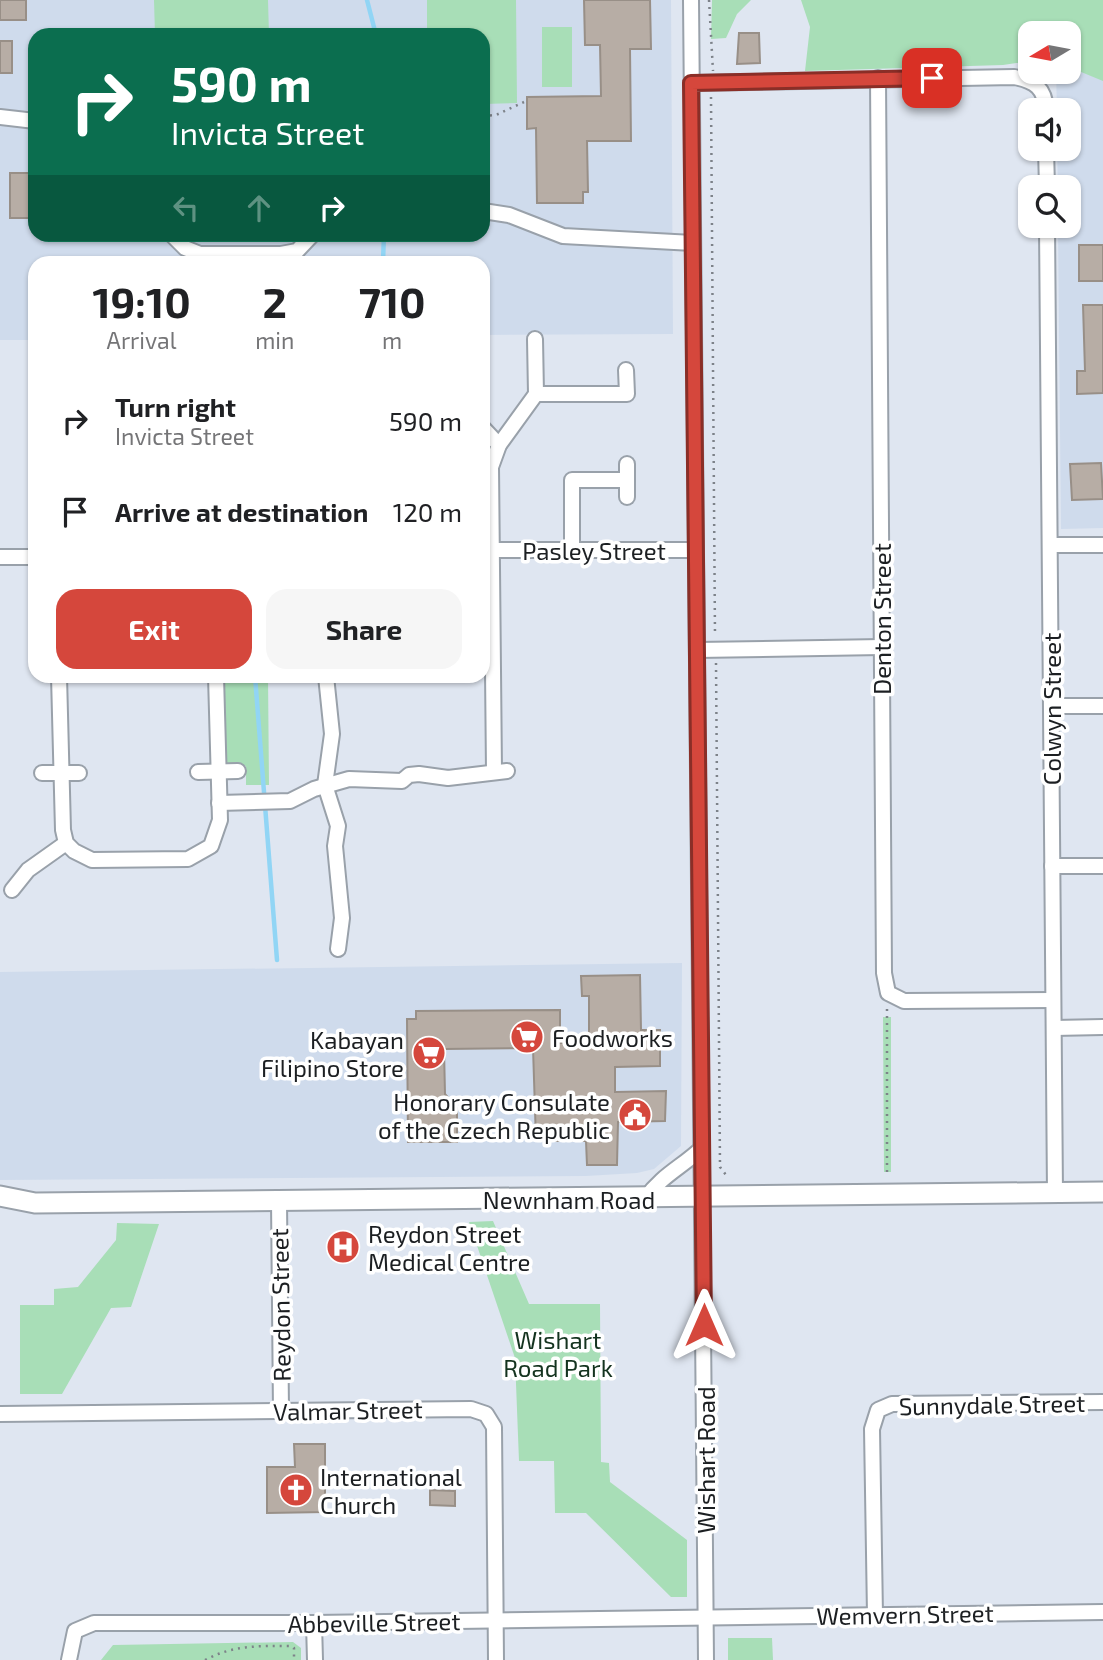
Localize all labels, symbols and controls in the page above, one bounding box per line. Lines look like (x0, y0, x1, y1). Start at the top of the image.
north arrow (1018, 21, 1082, 84)
map controls (1018, 21, 1081, 238)
pin (902, 48, 962, 108)
text: 590 m (171, 53, 312, 112)
icon: right (56, 56, 147, 147)
icon: arrive (913, 59, 951, 97)
button: sound (1018, 98, 1081, 161)
text: Invicta Street (171, 113, 364, 151)
button: search (1018, 175, 1081, 238)
icon: left (167, 189, 205, 227)
icon: ahead (240, 189, 278, 227)
icon: right (313, 189, 351, 227)
text: 19:10 (92, 276, 191, 326)
text: 2 (263, 276, 287, 326)
text: 710 (359, 276, 426, 326)
text: Arrival (107, 326, 177, 354)
text: min (255, 326, 294, 354)
text: m (382, 326, 402, 354)
text: Turn right (115, 391, 236, 422)
icon: right (56, 402, 94, 440)
text: 590 m (389, 405, 462, 436)
text: Invicta Street (115, 422, 254, 450)
icon: arrive (56, 493, 94, 531)
text: Arrive at destination (115, 496, 368, 527)
text: 120 m (393, 496, 462, 527)
street label: Pasley Street (522, 536, 666, 565)
street label: Denton Street (867, 543, 896, 695)
button: Exit (56, 589, 252, 669)
button: Share (266, 589, 462, 669)
street label: Colwyn Street (1037, 633, 1066, 785)
supermarket icon: Foodworks (508, 1018, 546, 1056)
place label: Foodworks (552, 1023, 673, 1052)
place label: Kabayan Filipino Store (261, 1025, 404, 1082)
supermarket icon: Kabayan Filipino Store (410, 1034, 448, 1072)
place label: Honorary Consulate of the Czech Republic (378, 1087, 610, 1144)
public building icon: Honorary Consulate of the Czech Republic (616, 1096, 654, 1134)
street label: Newnham Road (483, 1185, 655, 1214)
place label: Reydon Street Medical Centre (368, 1219, 530, 1276)
street label: Reydon Street (264, 1228, 296, 1382)
hospital icon: Reydon Street Medical Centre (324, 1228, 362, 1266)
position arrow (667, 1288, 741, 1362)
park label: Wishart Road Park (503, 1325, 613, 1382)
street label: Wishart Road (691, 1386, 720, 1534)
street label: Sunnydale Street (898, 1388, 1086, 1420)
street label: Valmar Street (273, 1394, 423, 1426)
place label: International Church (320, 1462, 462, 1519)
church icon: International Church (277, 1471, 315, 1509)
street label: Wemvern Street (816, 1598, 994, 1630)
street label: Abbeville Street (287, 1606, 461, 1638)

